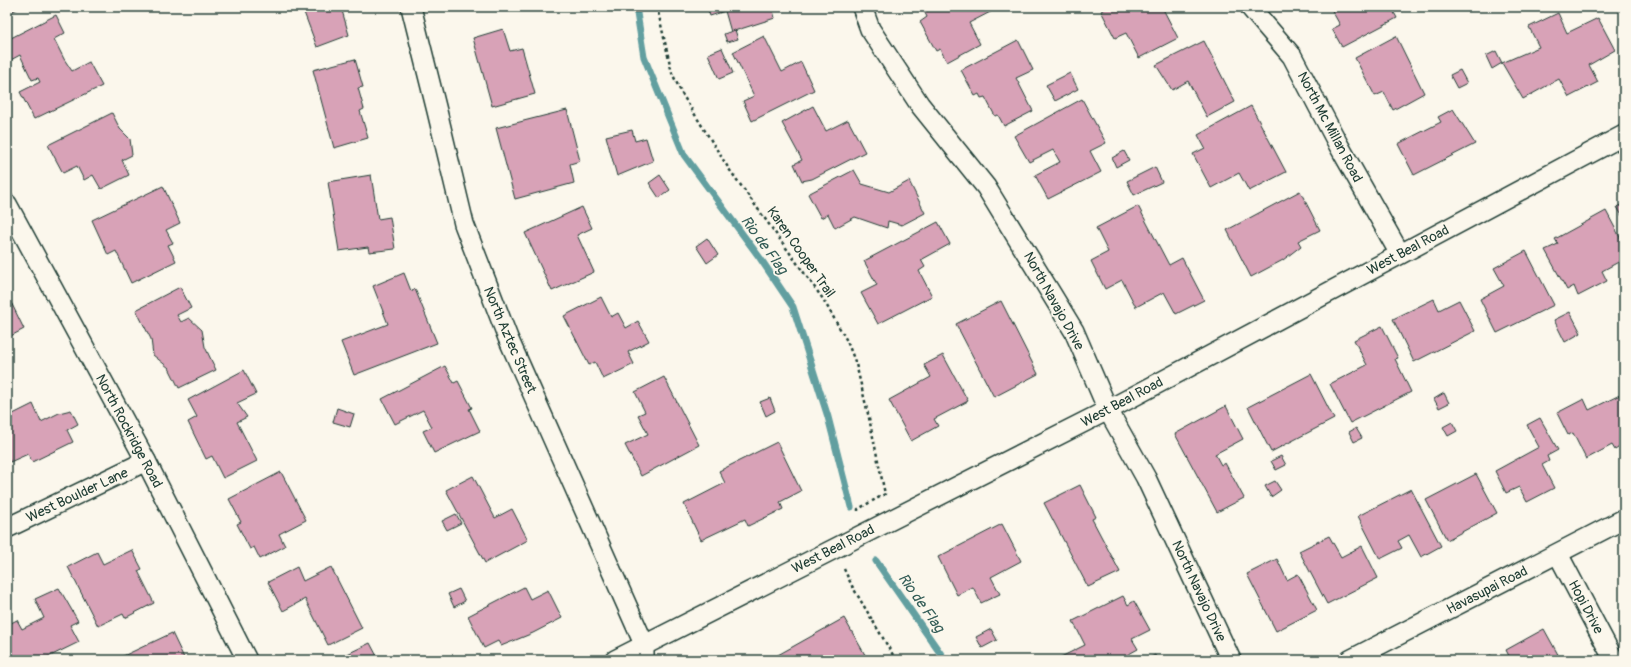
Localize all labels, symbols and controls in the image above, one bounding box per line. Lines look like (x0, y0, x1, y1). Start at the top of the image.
street label: North Mc Millan Road (1294, 69, 1366, 185)
street label: Karen Cooper Trail (763, 203, 839, 301)
water label: Rio de Flag (736, 212, 793, 279)
street label: West Beal Road (1364, 221, 1452, 279)
street label: North Navajo Drive (1020, 249, 1088, 353)
street label: North Aztec Street (480, 284, 540, 396)
street label: North Rockridge Road (92, 371, 166, 491)
street label: West Beal Road (1078, 373, 1166, 431)
street label: West Boulder Lane (23, 464, 131, 526)
street label: West Beal Road (789, 521, 877, 577)
street label: North Navajo Drive (1168, 538, 1230, 644)
street label: Havasupai Road (1444, 562, 1531, 618)
water label: Rio de Flag (894, 570, 949, 637)
street label: Hopi Drive (1565, 577, 1607, 637)

